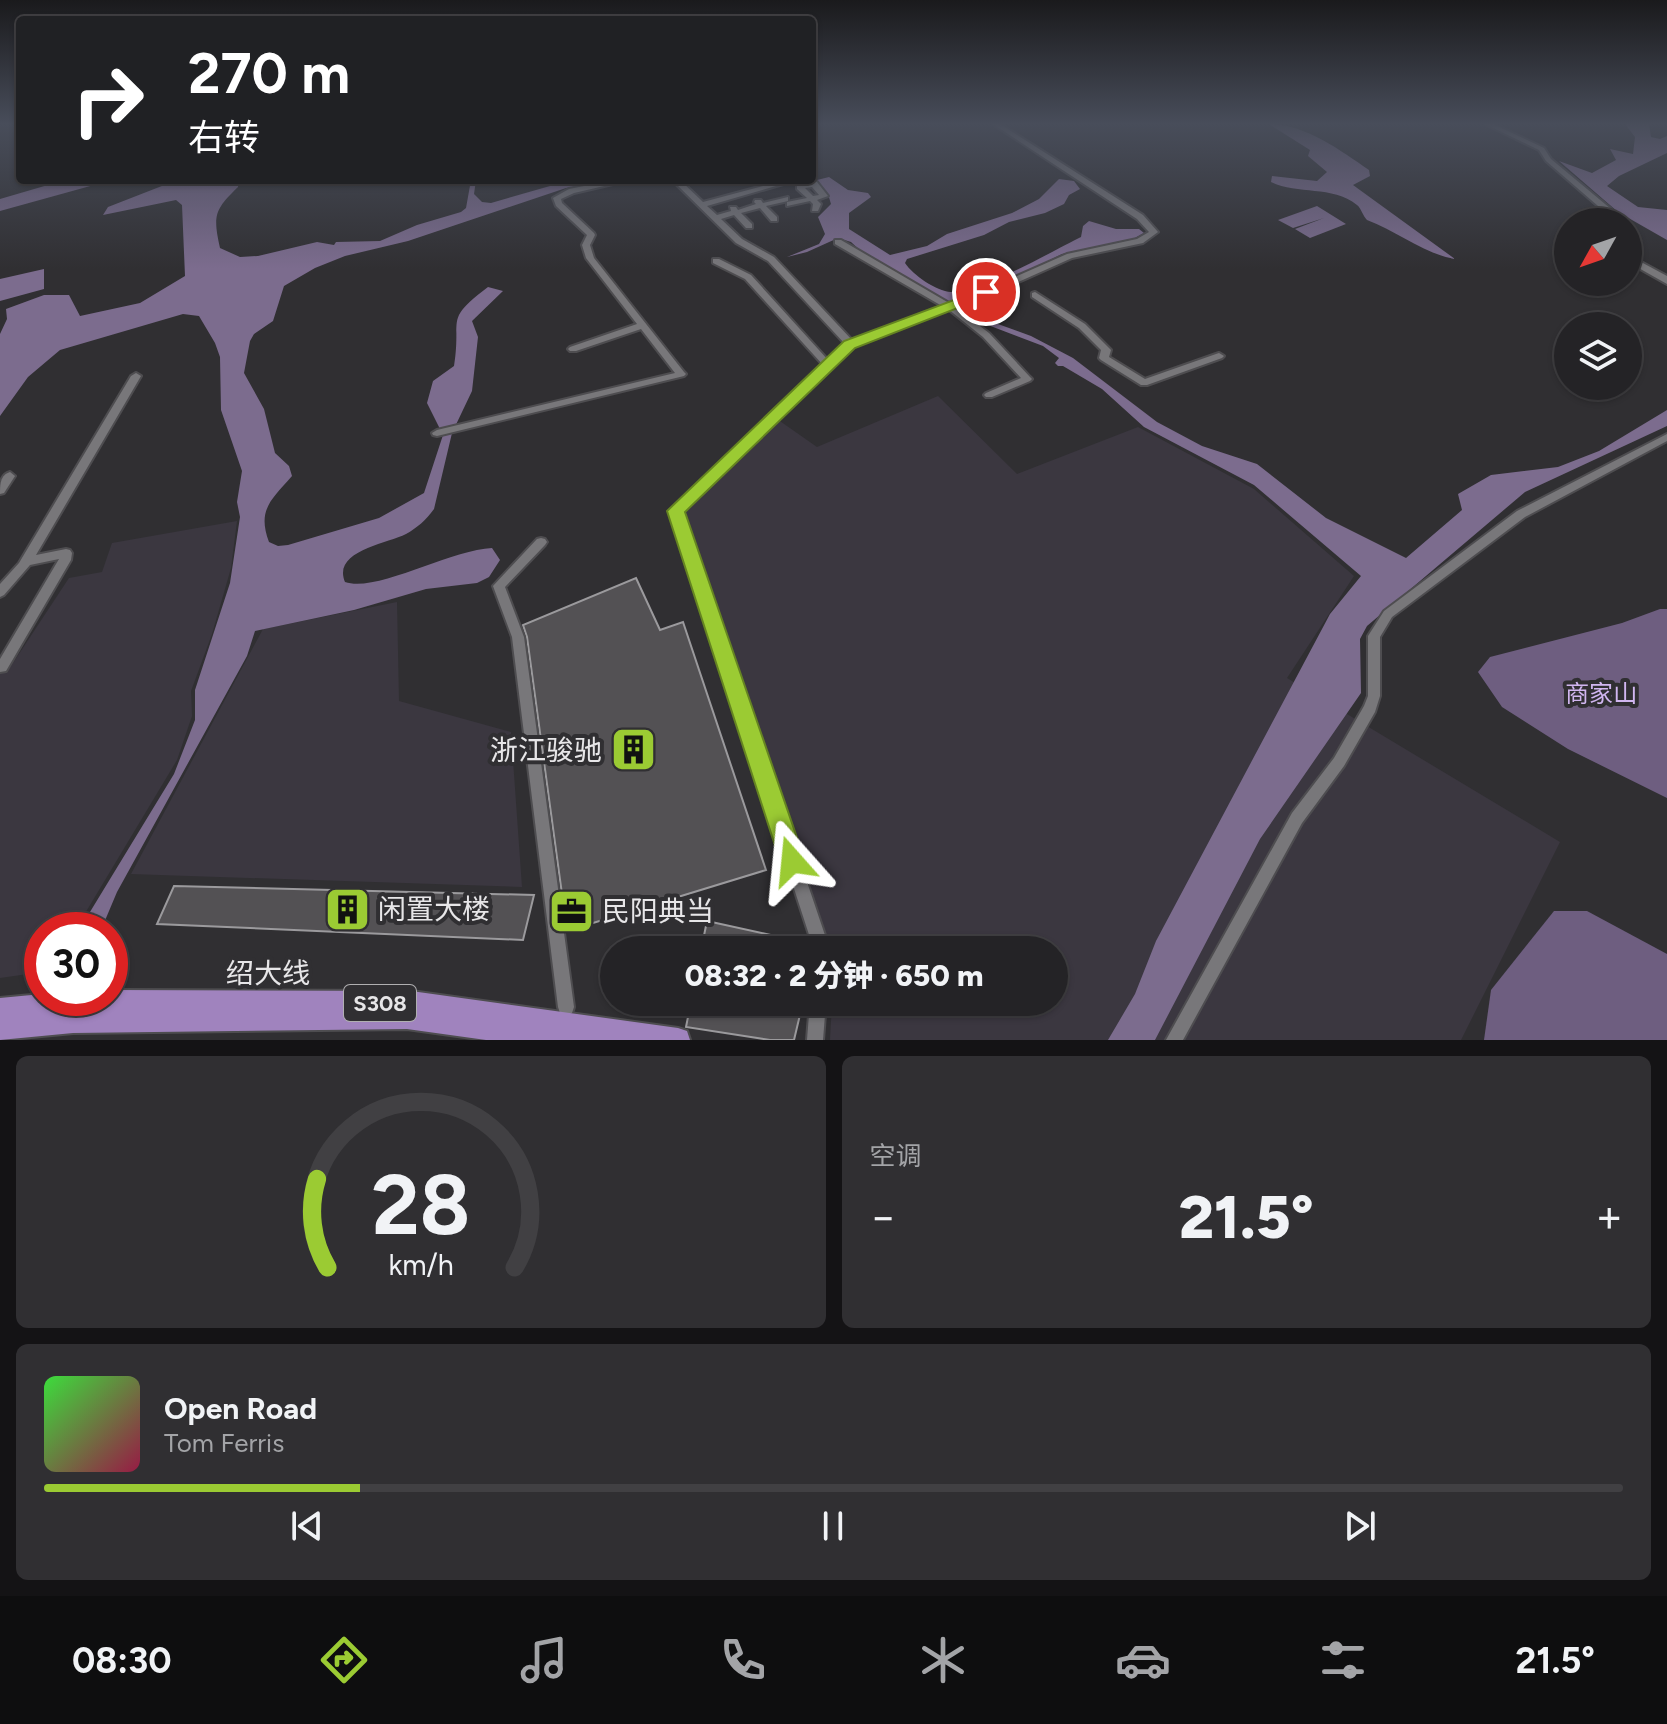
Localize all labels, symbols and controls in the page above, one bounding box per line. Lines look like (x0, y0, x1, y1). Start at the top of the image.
text: 270 m (188, 40, 350, 107)
icon: right (56, 48, 160, 152)
text: 右转 (188, 116, 260, 159)
north arrow (1554, 208, 1642, 296)
map controls (1554, 208, 1642, 400)
pin (952, 258, 1020, 326)
icon: arrive (964, 270, 1008, 314)
button: layers (1554, 312, 1642, 400)
park label: 商家山 (1565, 679, 1637, 708)
building icon: 浙江骏驰 (609, 726, 657, 774)
place label: 浙江骏驰 (490, 733, 602, 767)
position arrow (750, 819, 834, 903)
building icon: 闲置大楼 (323, 885, 371, 933)
office icon: 民阳典当 (547, 887, 595, 935)
place label: 闲置大楼 (378, 892, 490, 926)
place label: 民阳典当 (602, 894, 714, 928)
speed limit sign: 30 (24, 912, 128, 1016)
street label: 绍大线 (226, 956, 310, 990)
text: 08:32 · 2 分钟 · 650 m (685, 957, 983, 994)
road number: S308 (344, 985, 416, 1021)
text: 空调 (870, 1140, 922, 1172)
text: 28 (371, 1155, 470, 1255)
text: 21.5° (1179, 1181, 1314, 1253)
text: − (870, 1190, 897, 1243)
text: + (1596, 1190, 1623, 1243)
text: km/h (388, 1248, 453, 1282)
text: Open Road (164, 1390, 317, 1427)
text: Tom Ferris (164, 1427, 284, 1459)
icon: previous (285, 1504, 329, 1548)
icon: pause (811, 1504, 855, 1548)
icon: next (1338, 1504, 1382, 1548)
icon: directions (316, 1632, 372, 1688)
icon: music (516, 1632, 572, 1688)
icon: phone (715, 1632, 771, 1688)
icon: climate (915, 1632, 971, 1688)
icon: car (1115, 1632, 1171, 1688)
icon: filters (1315, 1632, 1371, 1688)
text: 08:30 (72, 1639, 172, 1682)
text: 21.5° (1515, 1639, 1595, 1682)

